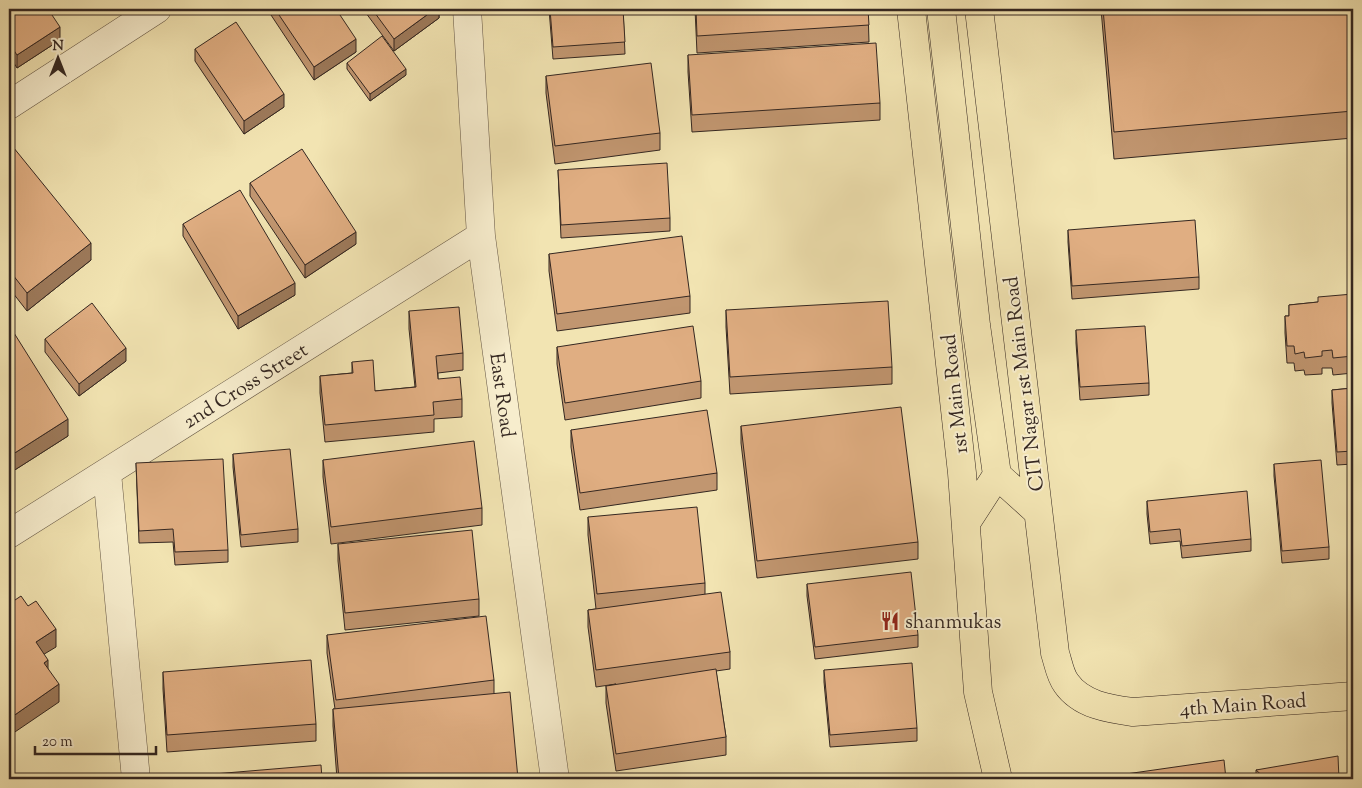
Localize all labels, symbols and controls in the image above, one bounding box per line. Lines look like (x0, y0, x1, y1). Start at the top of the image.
north arrow (32, 32, 82, 82)
text: N (52, 37, 64, 57)
street label: CIT Nagar 1st Main Road (998, 275, 1053, 493)
street label: 1st Main Road (936, 333, 977, 455)
street label: 2nd Cross Street (178, 337, 315, 437)
street label: East Road (480, 351, 521, 440)
place label: shanmukas (905, 609, 1002, 638)
restaurant icon: shanmukas (879, 610, 901, 632)
street label: 4th Main Road (1179, 688, 1308, 725)
scale bar (35, 723, 156, 755)
text: 20 m (42, 732, 73, 753)

